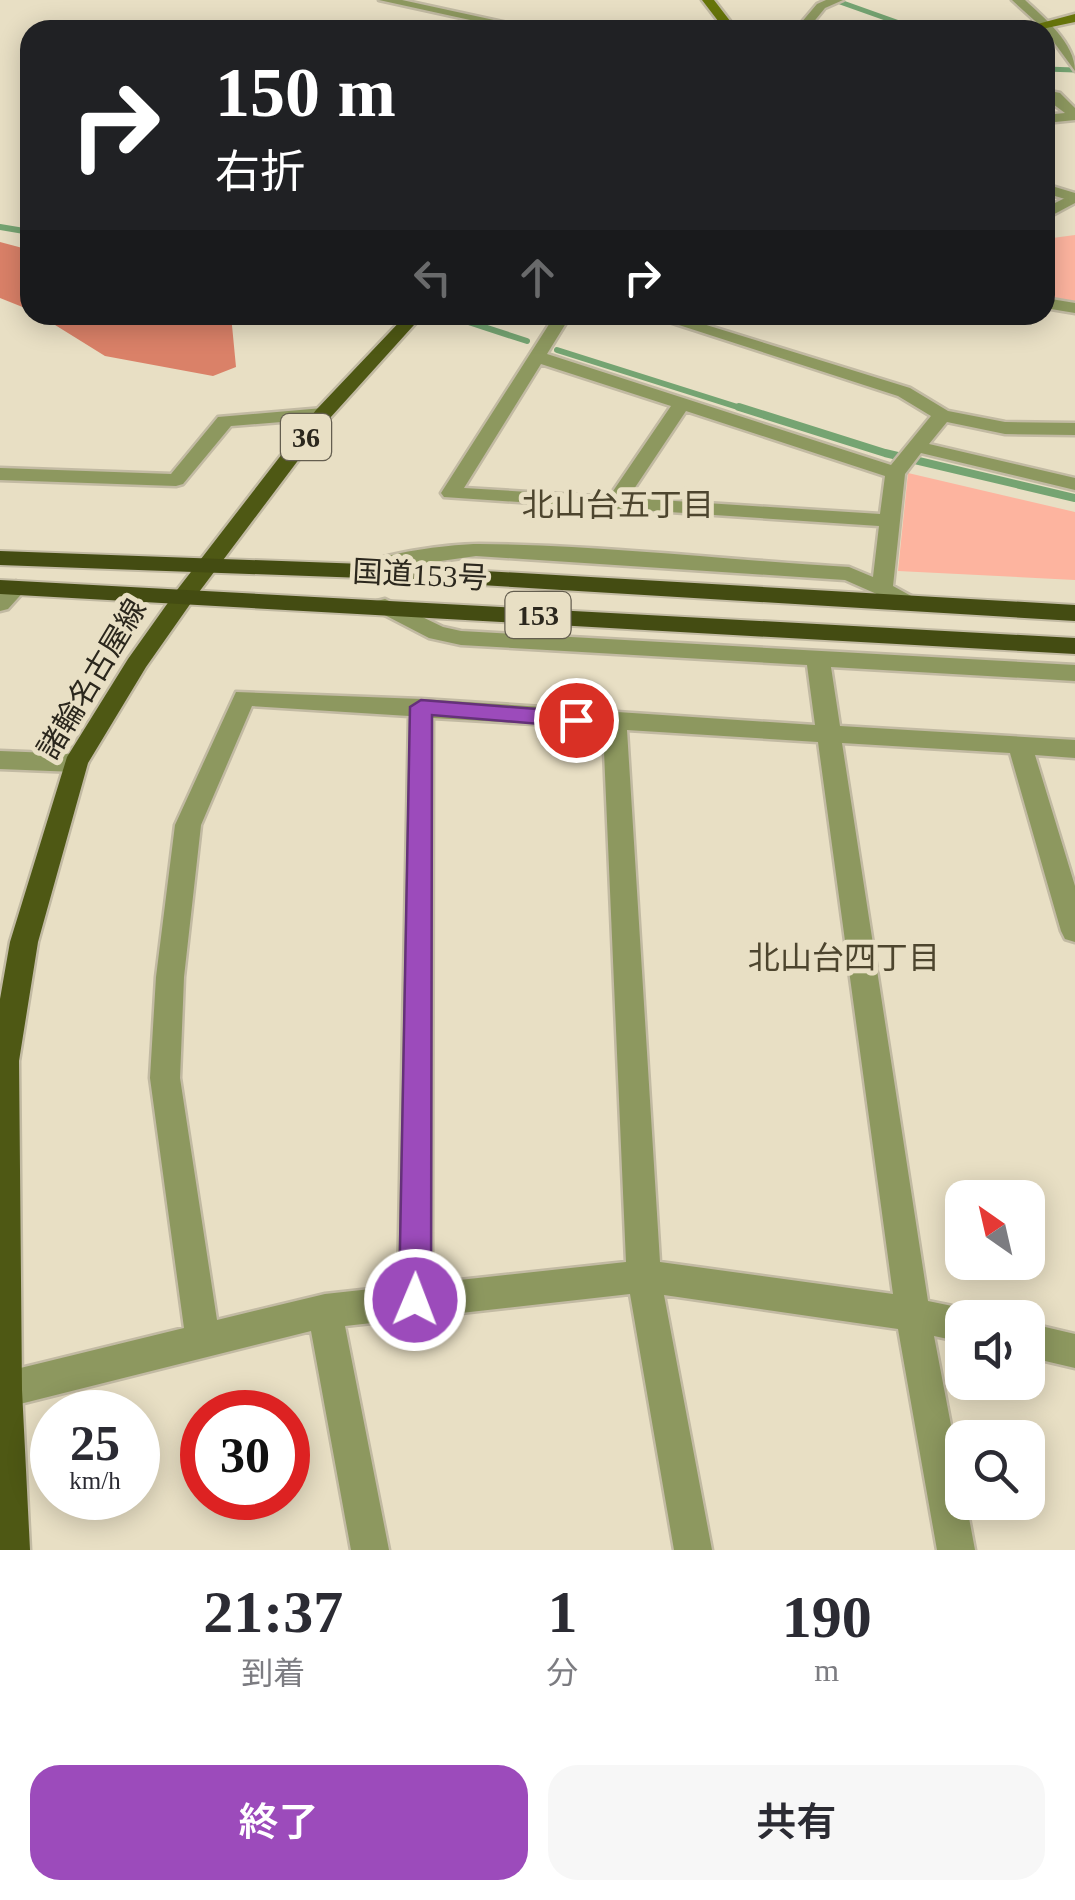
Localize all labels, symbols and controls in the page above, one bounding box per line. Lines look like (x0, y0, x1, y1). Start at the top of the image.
text: 150 m (215, 54, 396, 131)
icon: right (50, 60, 180, 190)
text: 右折 (215, 147, 305, 197)
icon: left (405, 250, 460, 305)
icon: ahead (510, 250, 565, 305)
icon: right (615, 250, 670, 305)
road number: 36 (281, 414, 331, 460)
district label: 北山台五丁目 (522, 487, 714, 523)
street label: 国道153号 (352, 554, 488, 595)
road number: 153 (506, 592, 570, 638)
street label: 諸輪名古屋線 (31, 593, 152, 764)
pin (534, 678, 619, 763)
icon: arrive (549, 693, 604, 748)
district label: 北山台四丁目 (748, 940, 940, 976)
north arrow (945, 1180, 1045, 1280)
map controls (945, 1180, 1045, 1520)
position arrow (363, 1248, 467, 1352)
button: sound (945, 1300, 1045, 1400)
speed limit sign: 30 (180, 1390, 310, 1520)
text: 25 (70, 1415, 120, 1471)
button: search (945, 1420, 1045, 1520)
text: km/h (69, 1467, 121, 1494)
text: 21:37 (203, 1579, 343, 1645)
text: 1 (547, 1579, 577, 1645)
text: 190 (782, 1584, 872, 1650)
text: m (814, 1652, 839, 1688)
text: 到着 (241, 1655, 305, 1691)
text: 分 (546, 1655, 579, 1691)
button: 終了 (30, 1765, 528, 1880)
button: 共有 (548, 1765, 1045, 1880)

